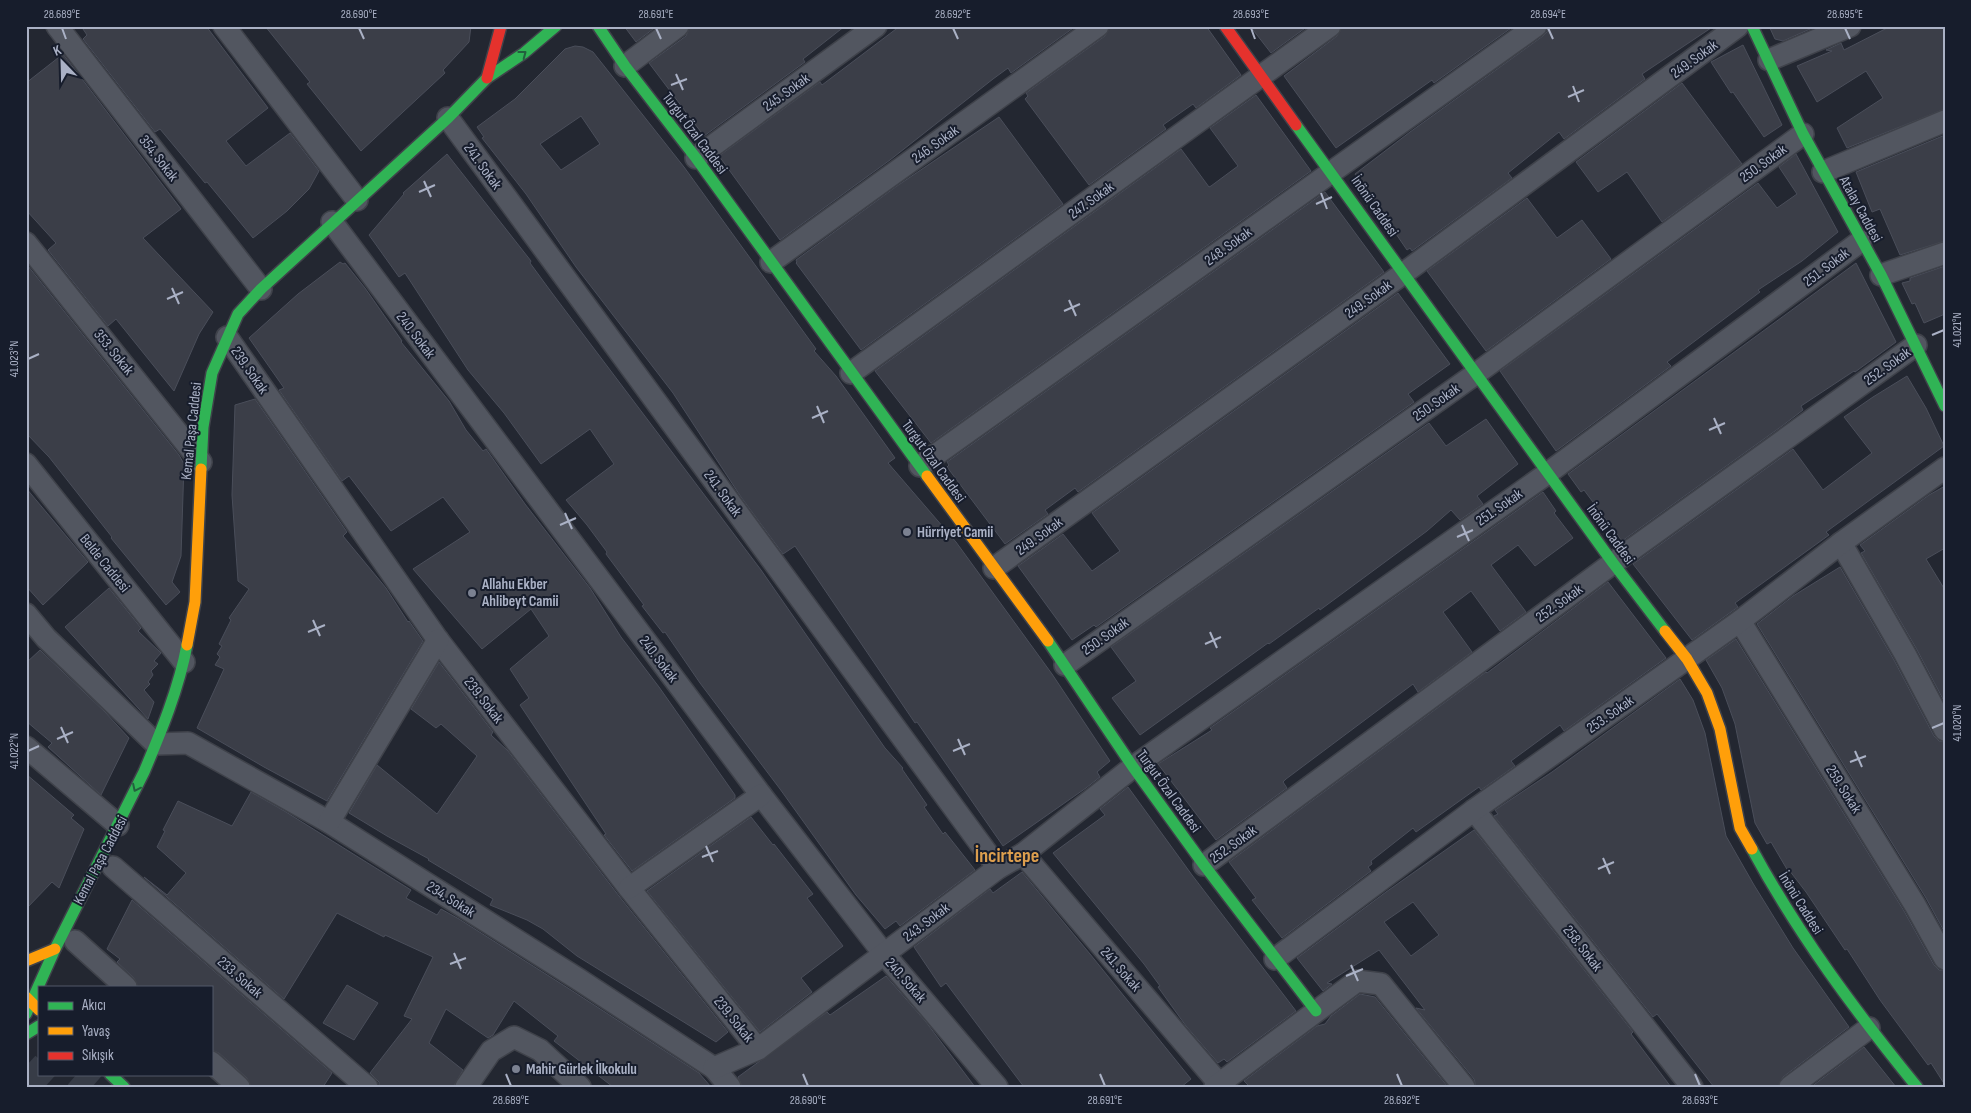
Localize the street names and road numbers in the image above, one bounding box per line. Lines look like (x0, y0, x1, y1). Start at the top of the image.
street label: 249. Sokak (1667, 36, 1722, 83)
street label: 245. Sokak (759, 69, 814, 116)
street label: Turgut Özal Caddesi (658, 89, 732, 178)
street label: 246. Sokak (908, 121, 963, 168)
street label: 354. Sokak (135, 131, 183, 186)
street label: 241. Sokak (459, 139, 506, 194)
street label: 250. Sokak (1736, 140, 1791, 187)
street label: İnönü Caddesi (1347, 172, 1403, 241)
street label: Atalay Caddesi (1834, 172, 1887, 246)
street label: 247. Sokak (1065, 177, 1118, 223)
street label: 248. Sokak (1201, 223, 1256, 270)
street label: 251. Sokak (1799, 244, 1853, 291)
street label: 249. Sokak (1341, 276, 1396, 323)
street label: 240. Sokak (392, 308, 440, 363)
street label: 353. Sokak (89, 325, 138, 379)
street label: 239. Sokak (226, 343, 273, 398)
street label: 252. Sokak (1860, 343, 1915, 390)
street label: 250. Sokak (1409, 379, 1464, 426)
street label: Kemal Paşa Caddesi (177, 381, 206, 481)
street label: Turgut Özal Caddesi (897, 416, 970, 507)
street label: 241. Sokak (699, 466, 746, 521)
street label: 251. Sokak (1472, 484, 1527, 530)
street label: İnönü Caddesi (1582, 500, 1639, 568)
street label: 249. Sokak (1012, 513, 1067, 560)
street label: Belde Caddesi (75, 530, 134, 597)
street label: 252. Sokak (1532, 580, 1587, 627)
street label: 250. Sokak (1078, 613, 1133, 660)
street label: 240. Sokak (635, 632, 683, 687)
street label: 239. Sokak (460, 673, 508, 728)
street label: 253. Sokak (1583, 691, 1638, 738)
street label: Turgut Özal Caddesi (1132, 746, 1205, 837)
street label: 259. Sokak (1821, 762, 1866, 817)
street label: Kemal Paşa Caddesi (69, 812, 132, 908)
street label: 252. Sokak (1206, 821, 1261, 868)
street label: İnönü Caddesi (1774, 868, 1827, 938)
street label: 234. Sokak (423, 877, 479, 922)
street label: 243. Sokak (899, 898, 954, 946)
street label: 258. Sokak (1559, 921, 1607, 976)
street label: 241. Sokak (1096, 943, 1145, 996)
street label: 233. Sokak (213, 953, 266, 1002)
street label: 240. Sokak (881, 954, 931, 1007)
street label: 239. Sokak (709, 992, 758, 1046)

